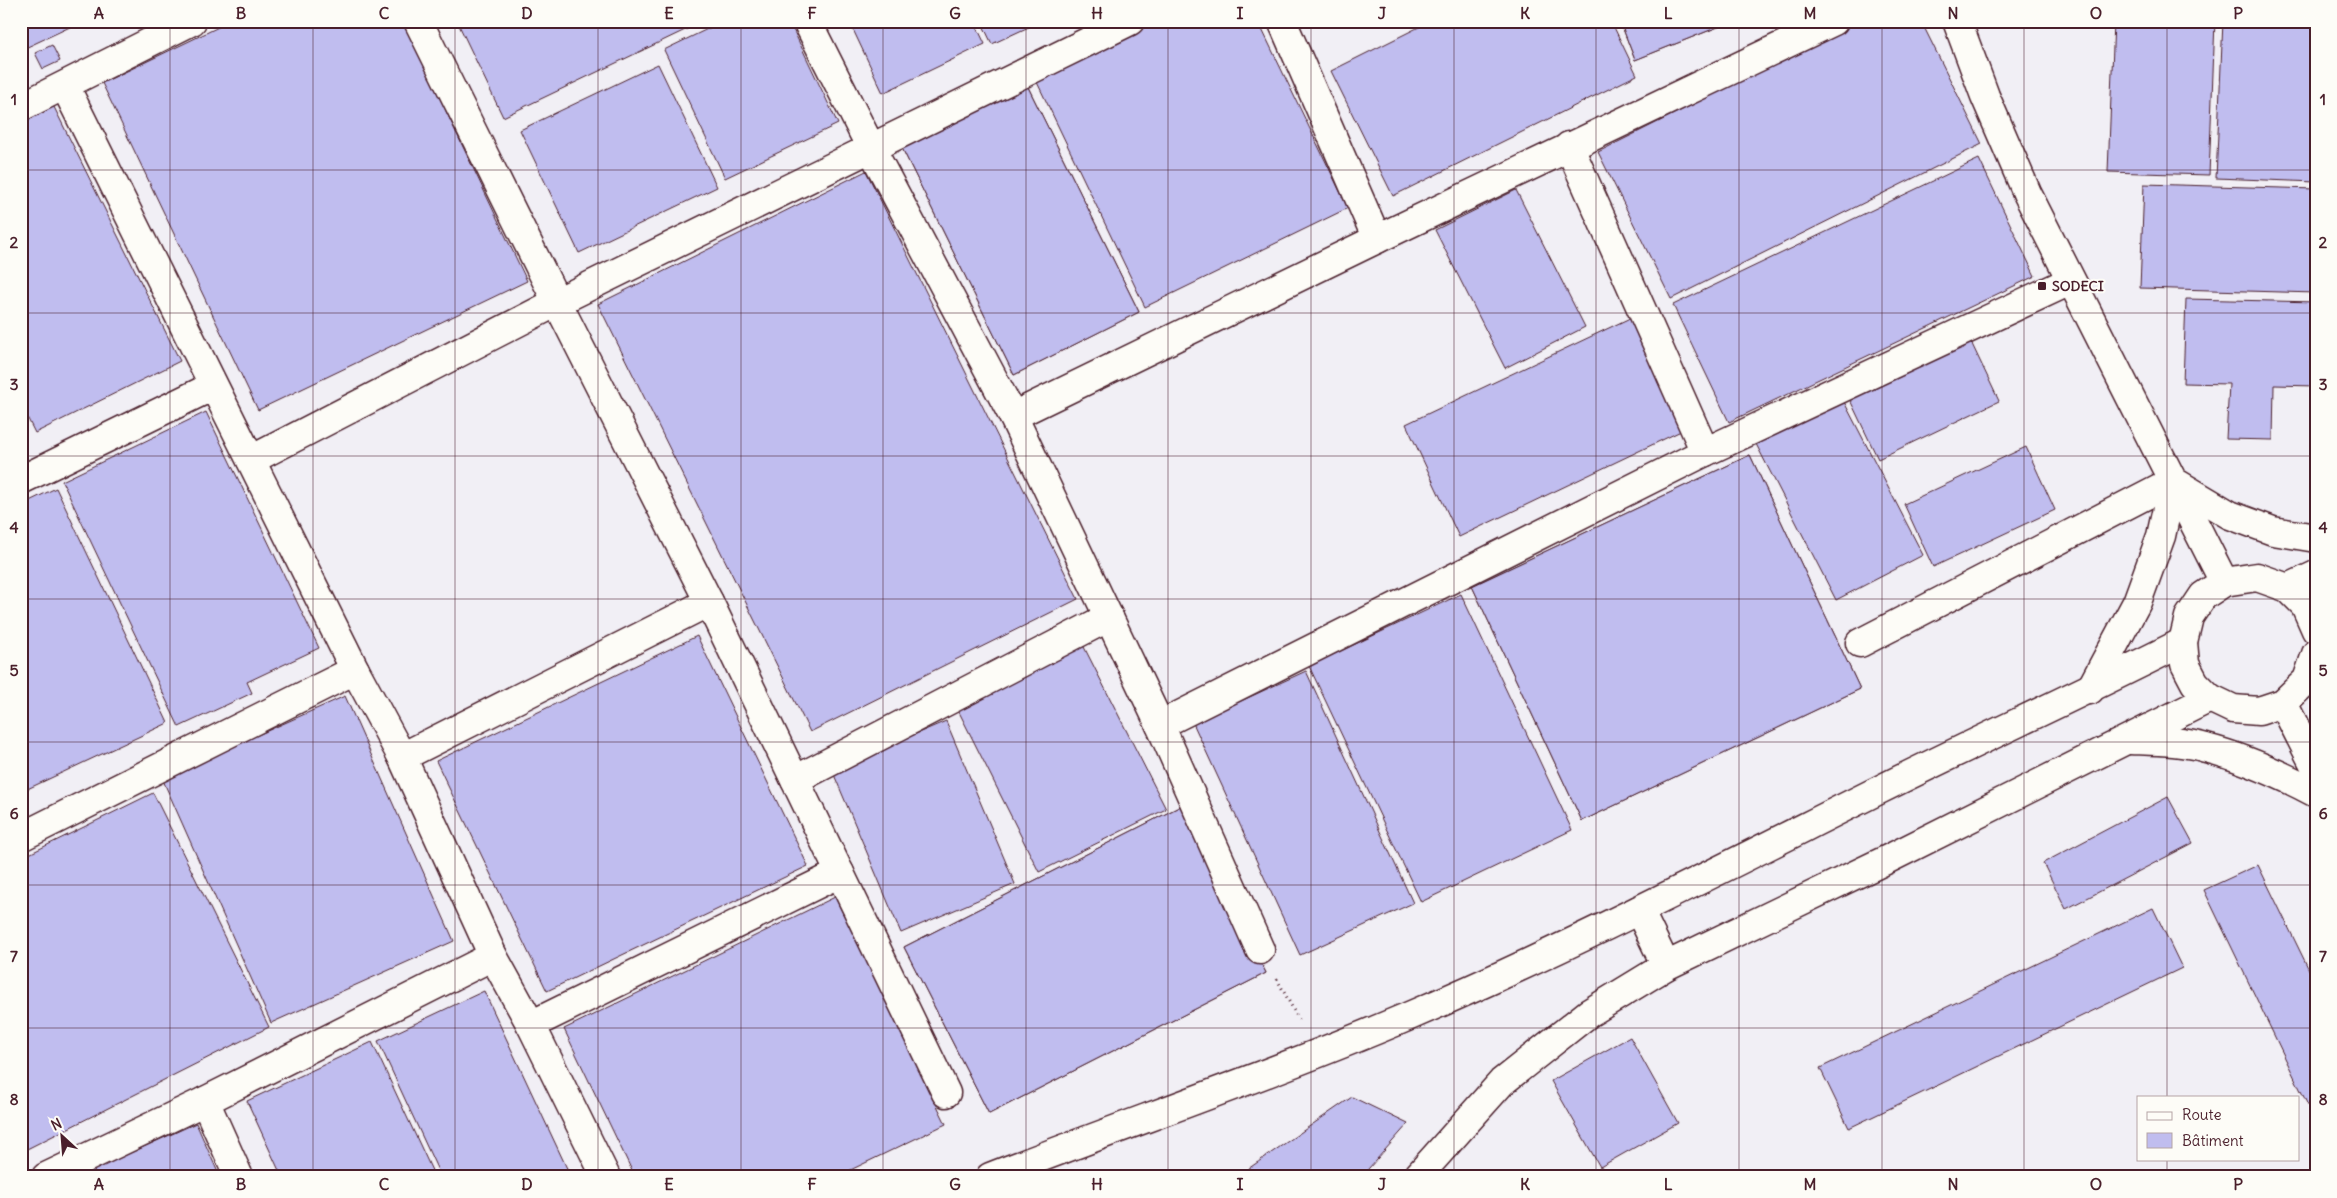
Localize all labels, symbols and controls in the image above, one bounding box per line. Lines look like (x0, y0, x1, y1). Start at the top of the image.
text: A (94, 3, 104, 23)
text: B (236, 3, 247, 23)
text: C (379, 3, 390, 23)
text: D (521, 3, 533, 23)
text: E (664, 3, 674, 23)
text: F (807, 3, 817, 23)
text: G (949, 3, 961, 23)
text: H (1091, 3, 1103, 23)
text: I (1237, 3, 1244, 23)
text: J (1378, 3, 1387, 23)
text: K (1520, 3, 1530, 23)
text: L (1664, 3, 1673, 23)
text: M (1804, 3, 1817, 23)
text: N (1947, 3, 1959, 23)
text: O (2090, 3, 2102, 23)
text: P (2233, 3, 2243, 23)
text: 1 (11, 89, 17, 109)
text: 1 (2320, 89, 2326, 109)
text: 2 (10, 232, 19, 252)
text: 2 (2319, 232, 2328, 252)
place label: SODECI (2052, 277, 2104, 295)
marker: SODECI (2036, 280, 2048, 292)
text: 3 (9, 374, 19, 394)
text: 3 (2318, 374, 2328, 394)
text: 4 (9, 517, 19, 537)
text: 4 (2318, 517, 2328, 537)
text: 5 (9, 660, 19, 680)
text: 5 (2318, 660, 2328, 680)
text: 6 (9, 803, 19, 823)
text: 6 (2318, 803, 2328, 823)
text: 7 (10, 946, 18, 966)
text: 7 (2319, 946, 2327, 966)
text: 8 (9, 1089, 19, 1109)
text: 8 (2318, 1089, 2328, 1109)
legend (2137, 1096, 2300, 1160)
text: Route (2182, 1105, 2222, 1124)
north arrow (38, 1110, 88, 1160)
text: N (48, 1114, 65, 1135)
text: Bâtiment (2182, 1131, 2244, 1150)
text: A (94, 1174, 104, 1194)
text: B (236, 1174, 247, 1194)
text: C (379, 1174, 390, 1194)
text: D (521, 1174, 533, 1194)
text: E (664, 1174, 674, 1194)
text: F (807, 1174, 817, 1194)
text: G (949, 1174, 961, 1194)
text: H (1091, 1174, 1103, 1194)
text: I (1237, 1174, 1244, 1194)
text: J (1378, 1174, 1387, 1194)
text: K (1520, 1174, 1530, 1194)
text: L (1664, 1174, 1673, 1194)
text: M (1804, 1174, 1817, 1194)
text: N (1947, 1174, 1959, 1194)
text: O (2090, 1174, 2102, 1194)
text: P (2233, 1174, 2243, 1194)

